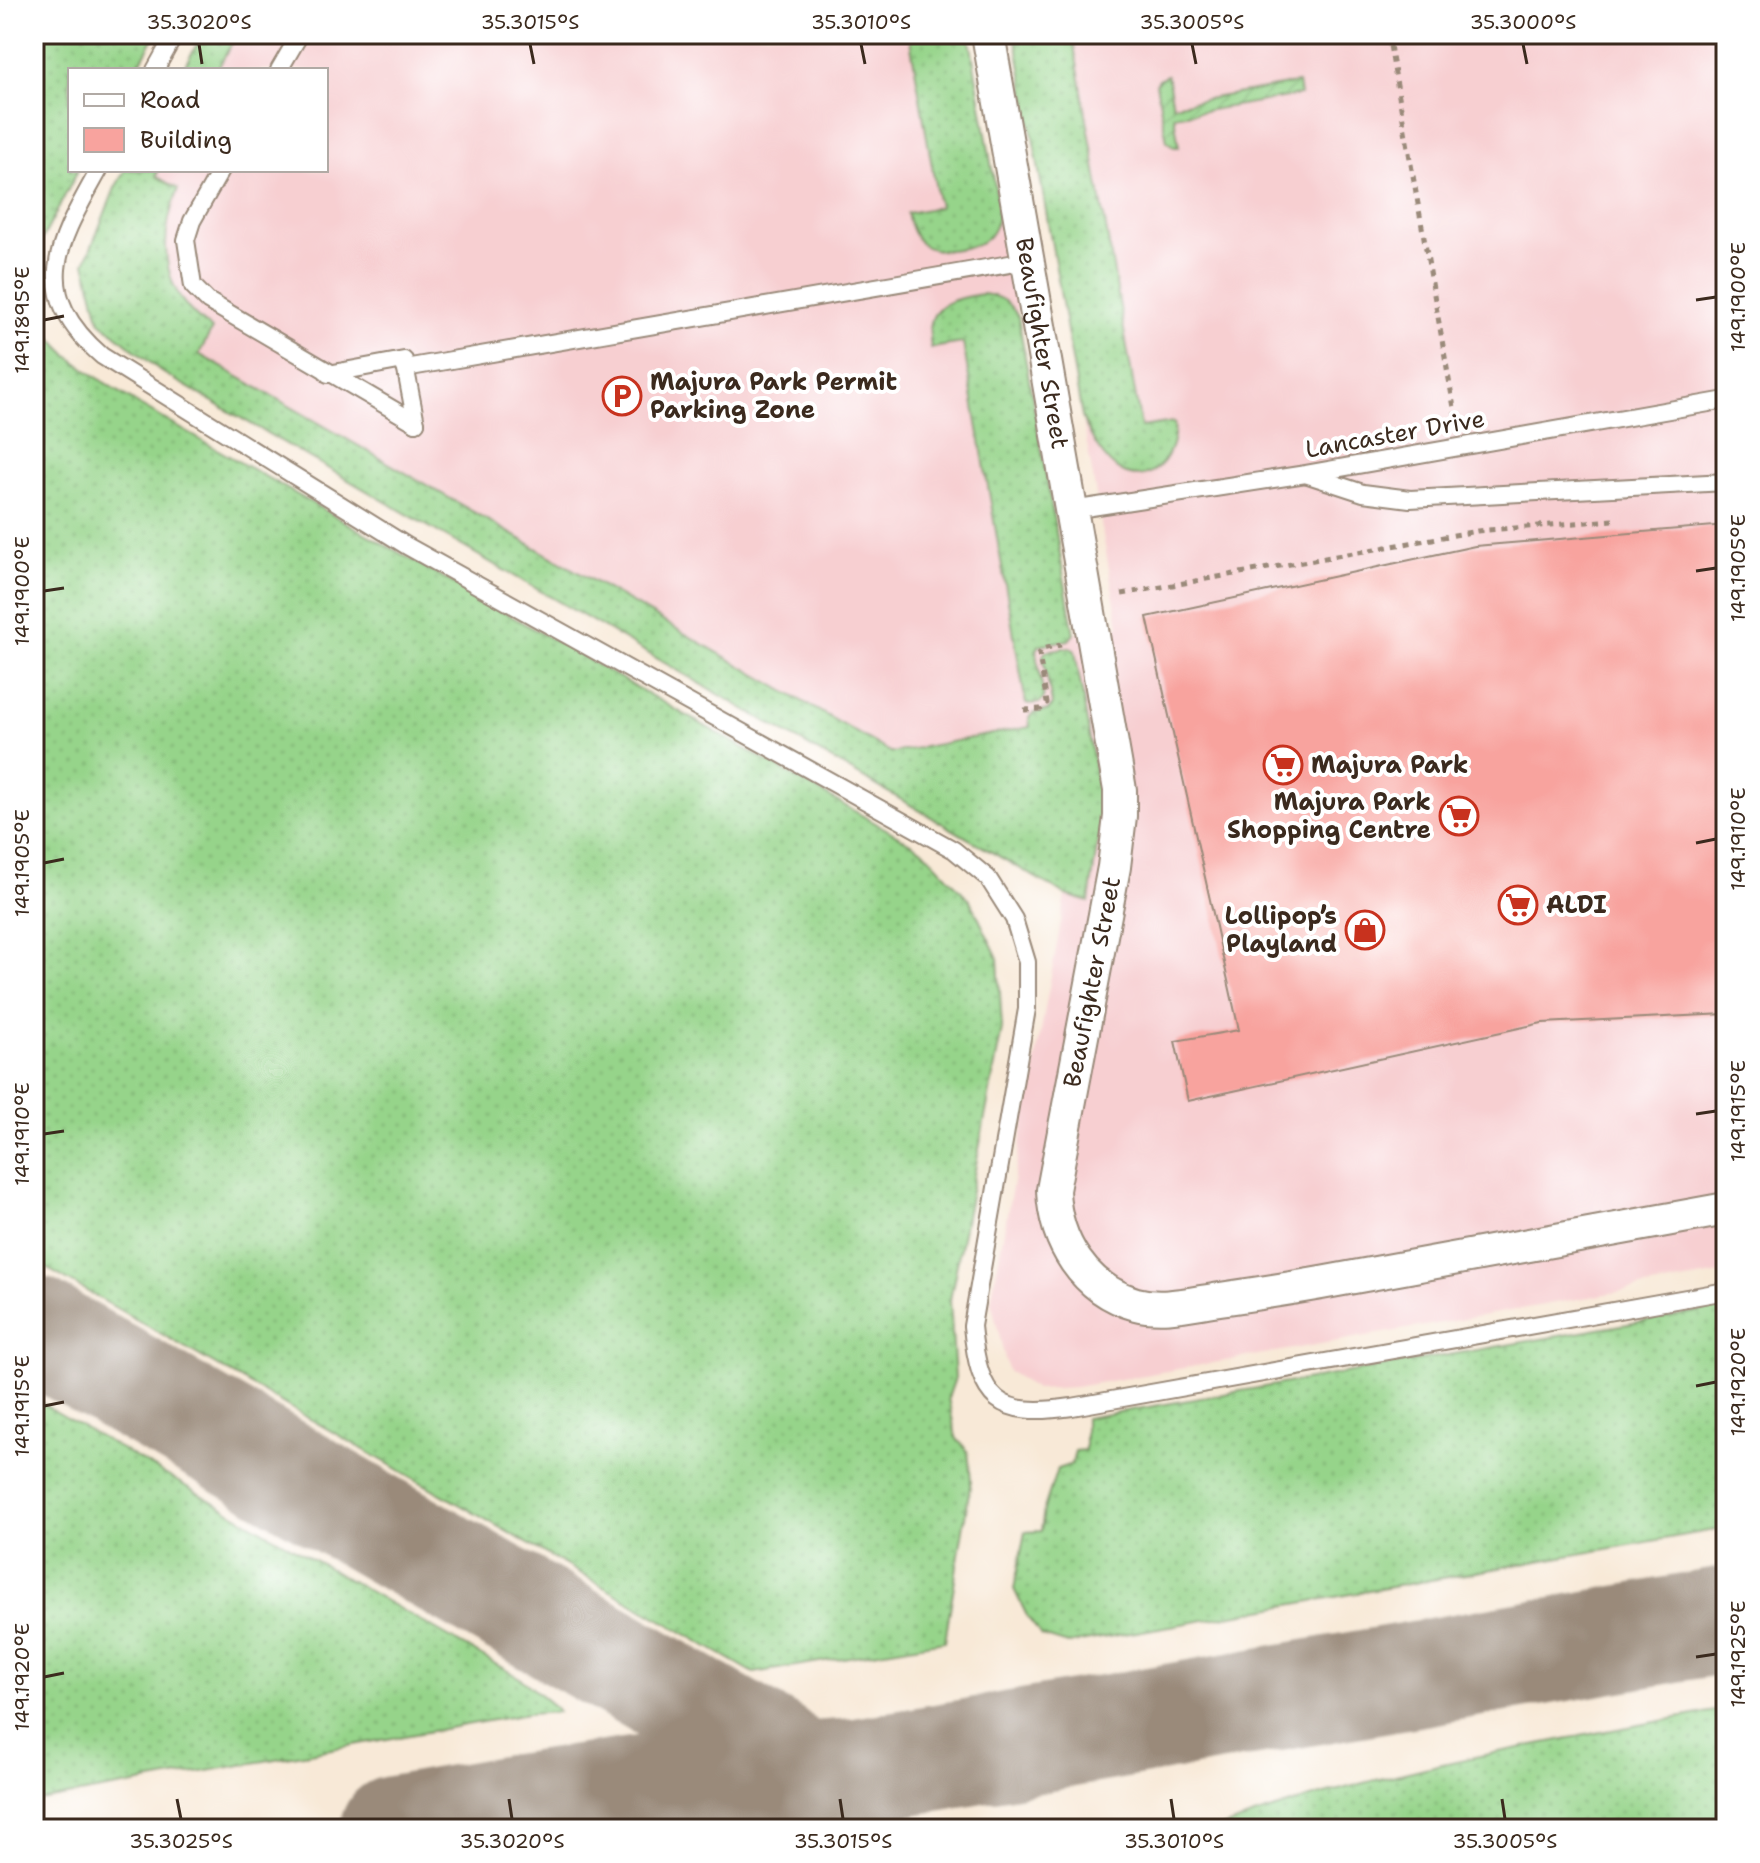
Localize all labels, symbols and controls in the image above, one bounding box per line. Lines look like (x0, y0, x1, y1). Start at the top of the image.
text: 35.3020°S (146, 9, 252, 35)
text: 35.3015°S (481, 9, 579, 35)
text: 35.3010°S (811, 9, 911, 35)
text: 35.3005°S (1140, 9, 1244, 35)
text: 35.3000°S (1470, 9, 1576, 35)
legend (68, 68, 328, 172)
text: Road (140, 84, 200, 116)
text: Building (140, 124, 232, 156)
street label: Beaufighter Street (1008, 235, 1076, 452)
text: 149.1900°E (1725, 242, 1751, 352)
text: 149.1895°E (9, 266, 35, 374)
place label: Majura Park Permit Parking Zone (650, 366, 898, 426)
parking icon: Majura Park Permit Parking Zone (601, 375, 643, 417)
street label: Lancaster Drive (1303, 402, 1487, 466)
text: 149.1905°E (1725, 514, 1751, 622)
text: 149.1900°E (9, 536, 35, 646)
supermarket icon: Majura Park (1262, 744, 1304, 786)
place label: Majura Park (1311, 749, 1468, 781)
place label: Majura Park Shopping Centre (1227, 786, 1431, 846)
text: 149.1910°E (1725, 787, 1751, 891)
supermarket icon: Majura Park Shopping Centre (1438, 795, 1480, 837)
text: 149.1905°E (9, 809, 35, 917)
street label: Beaufighter Street (1056, 874, 1128, 1090)
supermarket icon: ALDI (1497, 884, 1539, 926)
place label: ALDI (1546, 889, 1607, 921)
place label: Lollipop’s Playland (1225, 900, 1337, 960)
shop icon: Lollipop’s Playland (1344, 909, 1386, 951)
text: 149.1915°E (1725, 1060, 1751, 1162)
text: 149.1910°E (9, 1082, 35, 1186)
text: 149.1920°E (1725, 1328, 1751, 1436)
text: 149.1915°E (9, 1355, 35, 1457)
text: 149.1925°E (1725, 1600, 1751, 1708)
text: 149.1920°E (9, 1623, 35, 1731)
text: 35.3025°S (129, 1828, 233, 1854)
text: 35.3020°S (459, 1828, 565, 1854)
text: 35.3015°S (794, 1828, 892, 1854)
text: 35.3010°S (1124, 1828, 1224, 1854)
text: 35.3005°S (1453, 1828, 1557, 1854)

